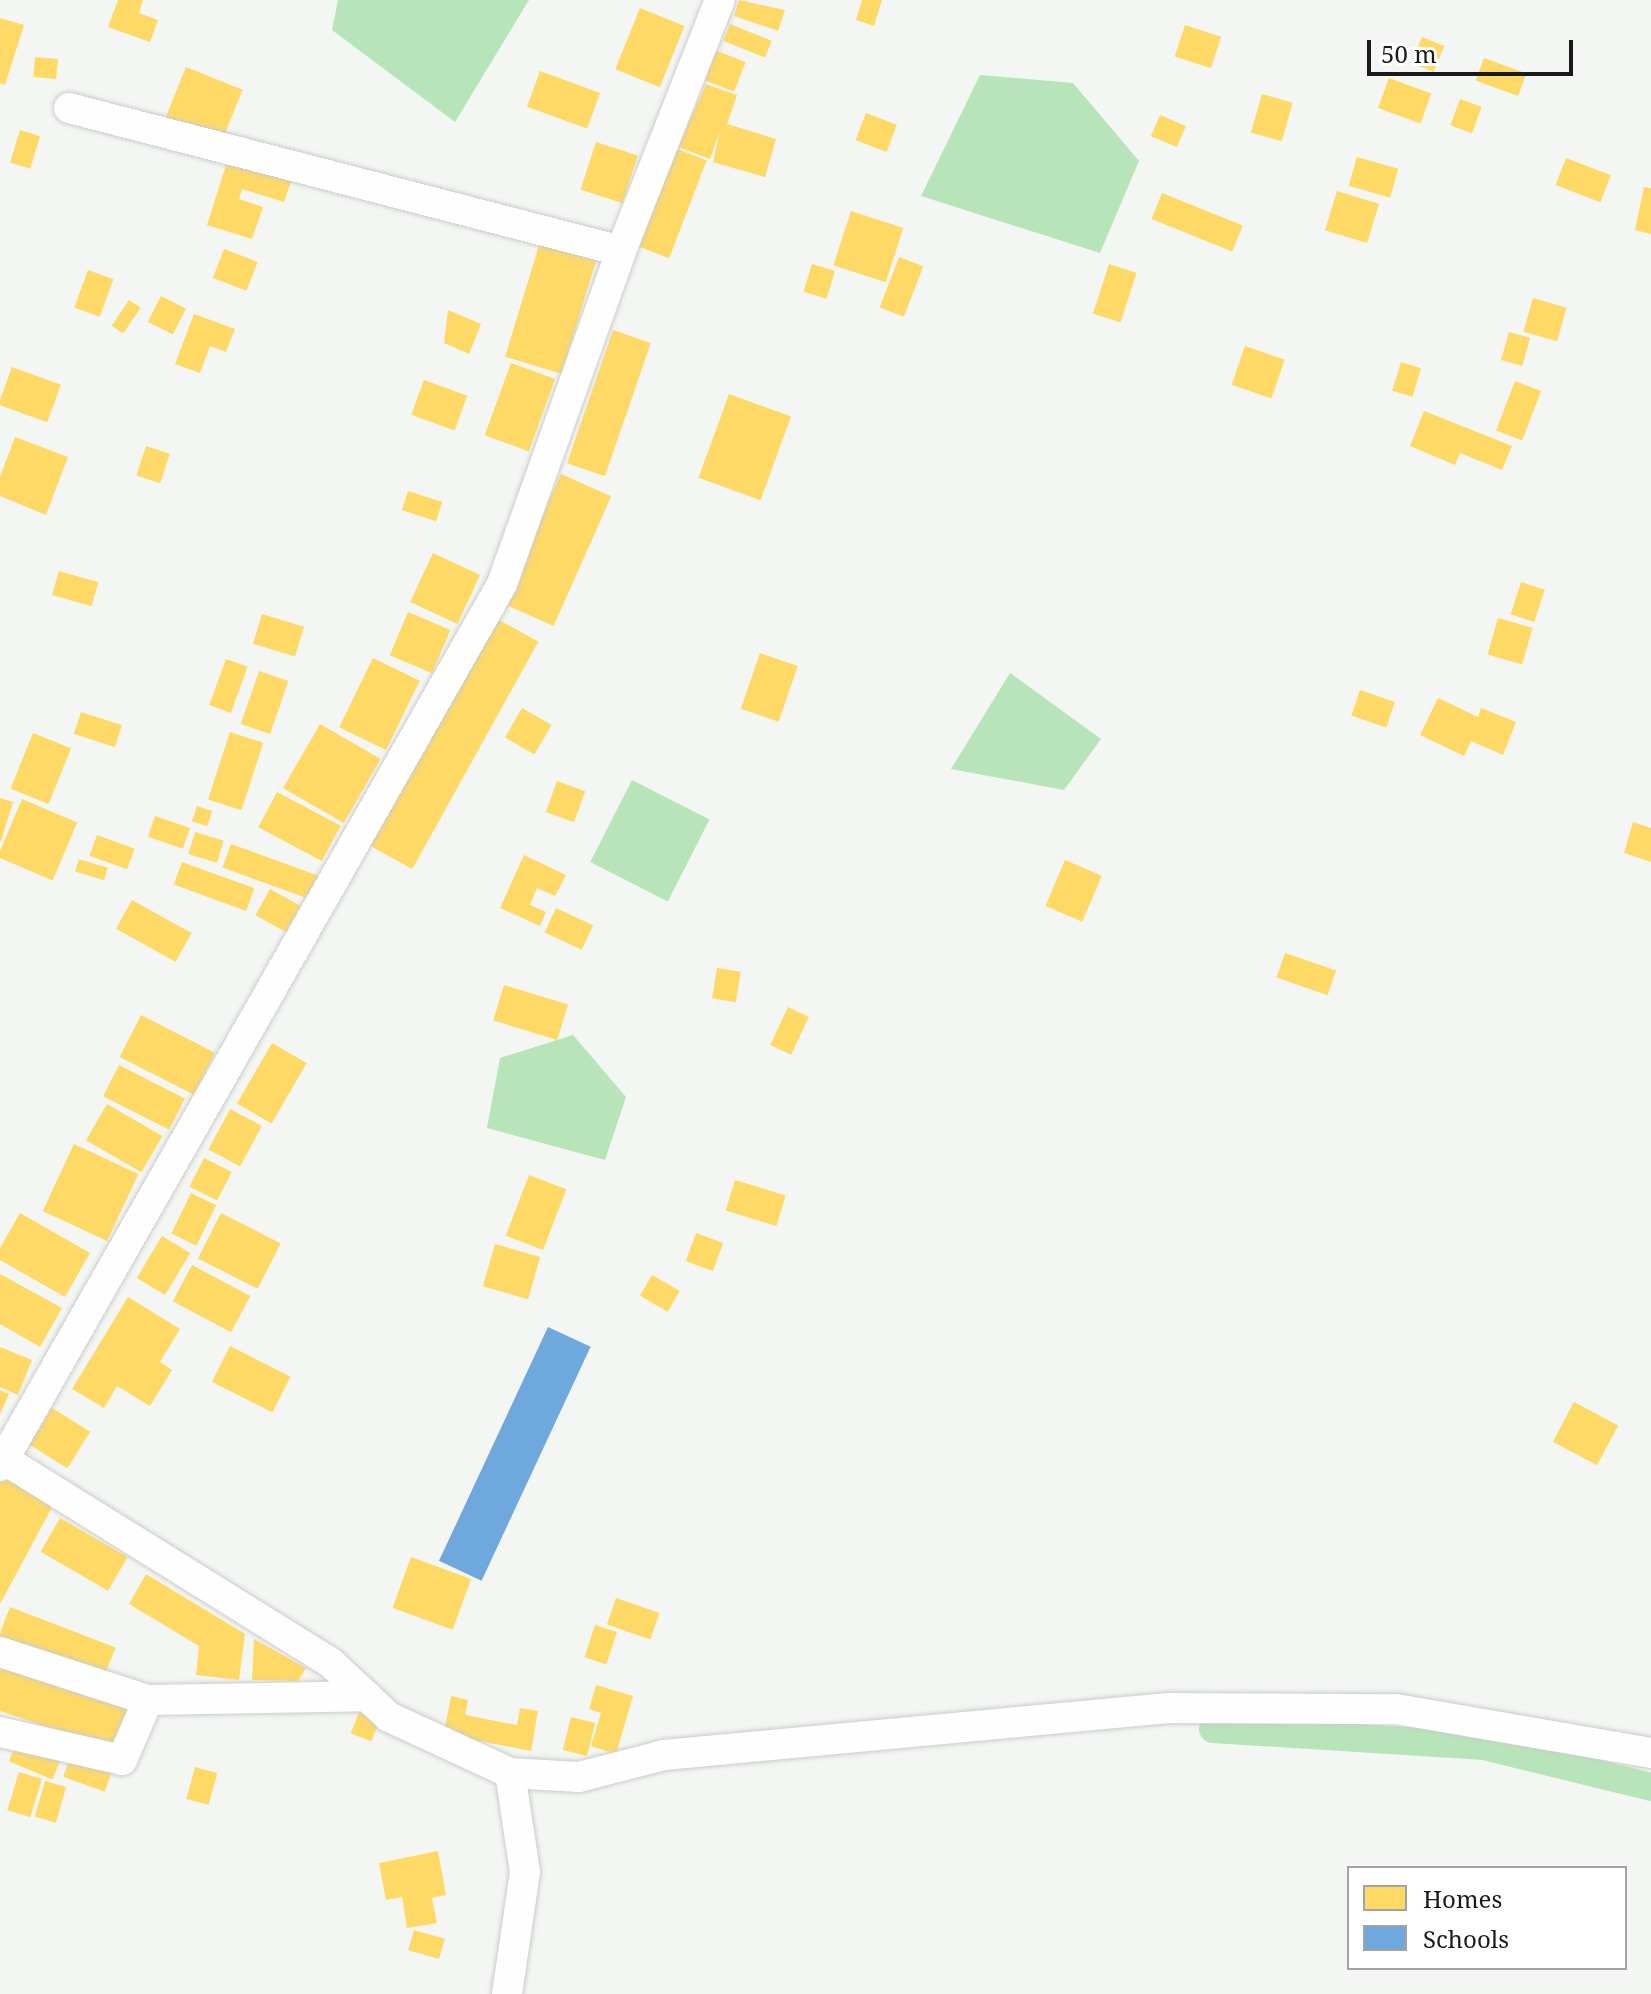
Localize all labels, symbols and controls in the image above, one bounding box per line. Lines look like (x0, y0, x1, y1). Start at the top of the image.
scale bar (1371, 24, 1577, 74)
text: 50 m (1381, 37, 1437, 70)
legend (1347, 1866, 1627, 1970)
text: Homes (1423, 1882, 1502, 1915)
text: Schools (1423, 1922, 1509, 1955)

